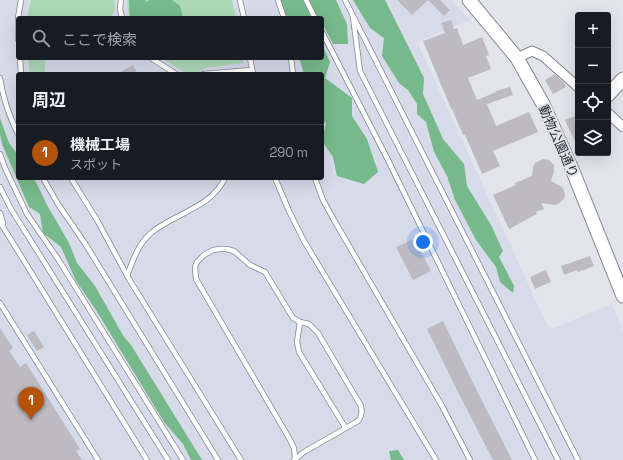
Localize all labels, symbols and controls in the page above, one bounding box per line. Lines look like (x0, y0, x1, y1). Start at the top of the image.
map controls (575, 12, 611, 156)
button: + (575, 12, 611, 48)
search box (16, 16, 324, 60)
icon: search (30, 27, 52, 49)
text: ここで検索 (62, 30, 137, 49)
button: − (575, 48, 611, 84)
button: locate (575, 84, 611, 120)
text: 周辺 (32, 89, 66, 111)
street label: 動物公園通り (535, 102, 582, 180)
button: layers (575, 120, 611, 156)
text: 機械工場 (70, 135, 130, 154)
text: 1 (42, 144, 48, 161)
text: 290 m (269, 144, 308, 161)
text: スポット (70, 156, 122, 173)
your location (413, 232, 433, 252)
pin: 1 (18, 387, 44, 420)

